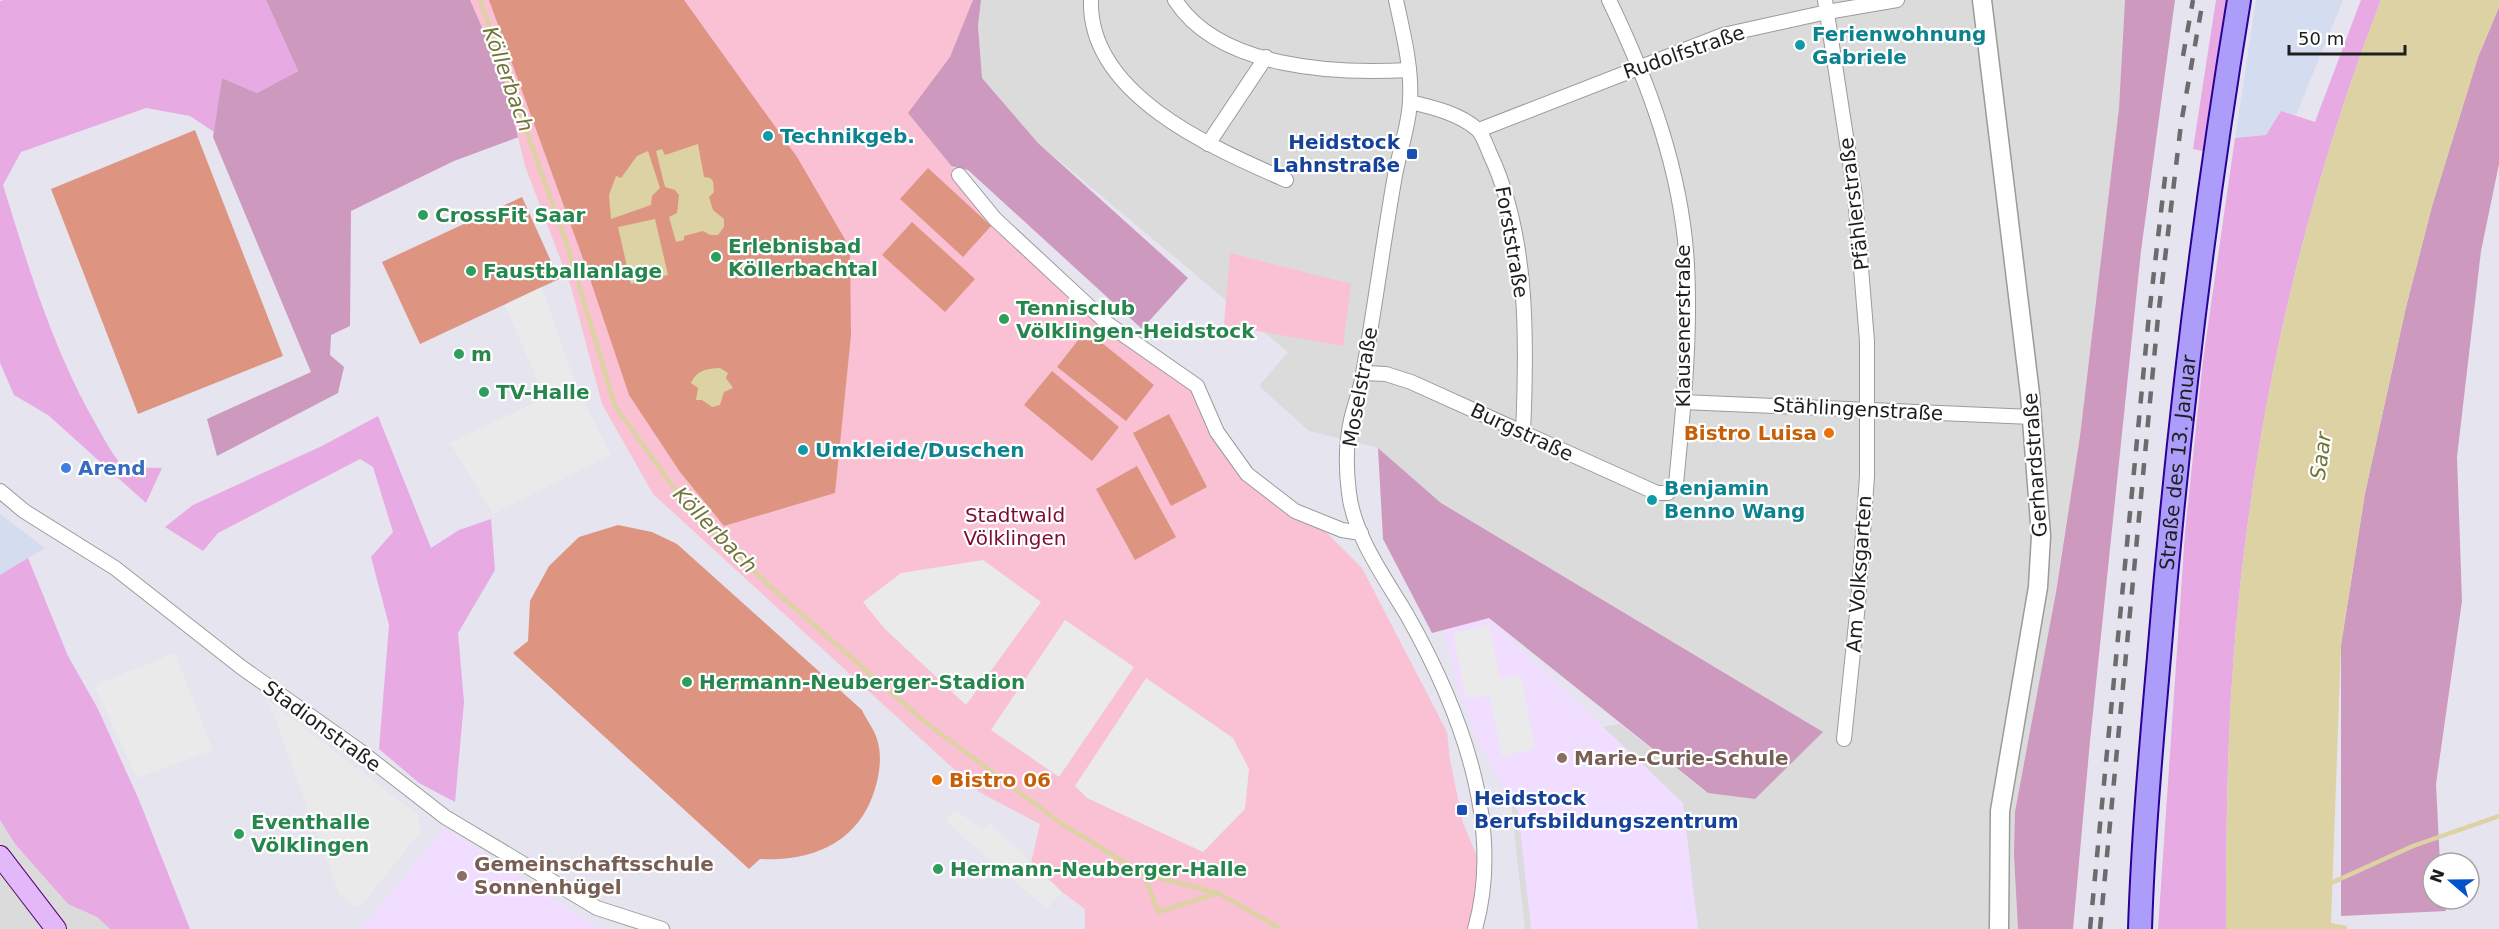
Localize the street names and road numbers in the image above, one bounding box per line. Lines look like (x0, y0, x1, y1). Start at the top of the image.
street label: Rudolfstraße (1620, 20, 1748, 84)
street label: Pfählerstraße (1834, 136, 1874, 272)
street label: Forststraße (1490, 184, 1534, 300)
street label: Klausenerstraße (1671, 244, 1695, 408)
street label: Moselstraße (1338, 325, 1382, 449)
street label: Straße des 13. Januar (2155, 353, 2201, 571)
street label: Gerhardstraße (2018, 392, 2052, 538)
street label: Stählingenstraße (1772, 393, 1944, 425)
street label: Burgstraße (1467, 398, 1577, 466)
street label: Am Volksgarten (1842, 495, 1876, 653)
street label: Stadionstraße (258, 675, 386, 777)

